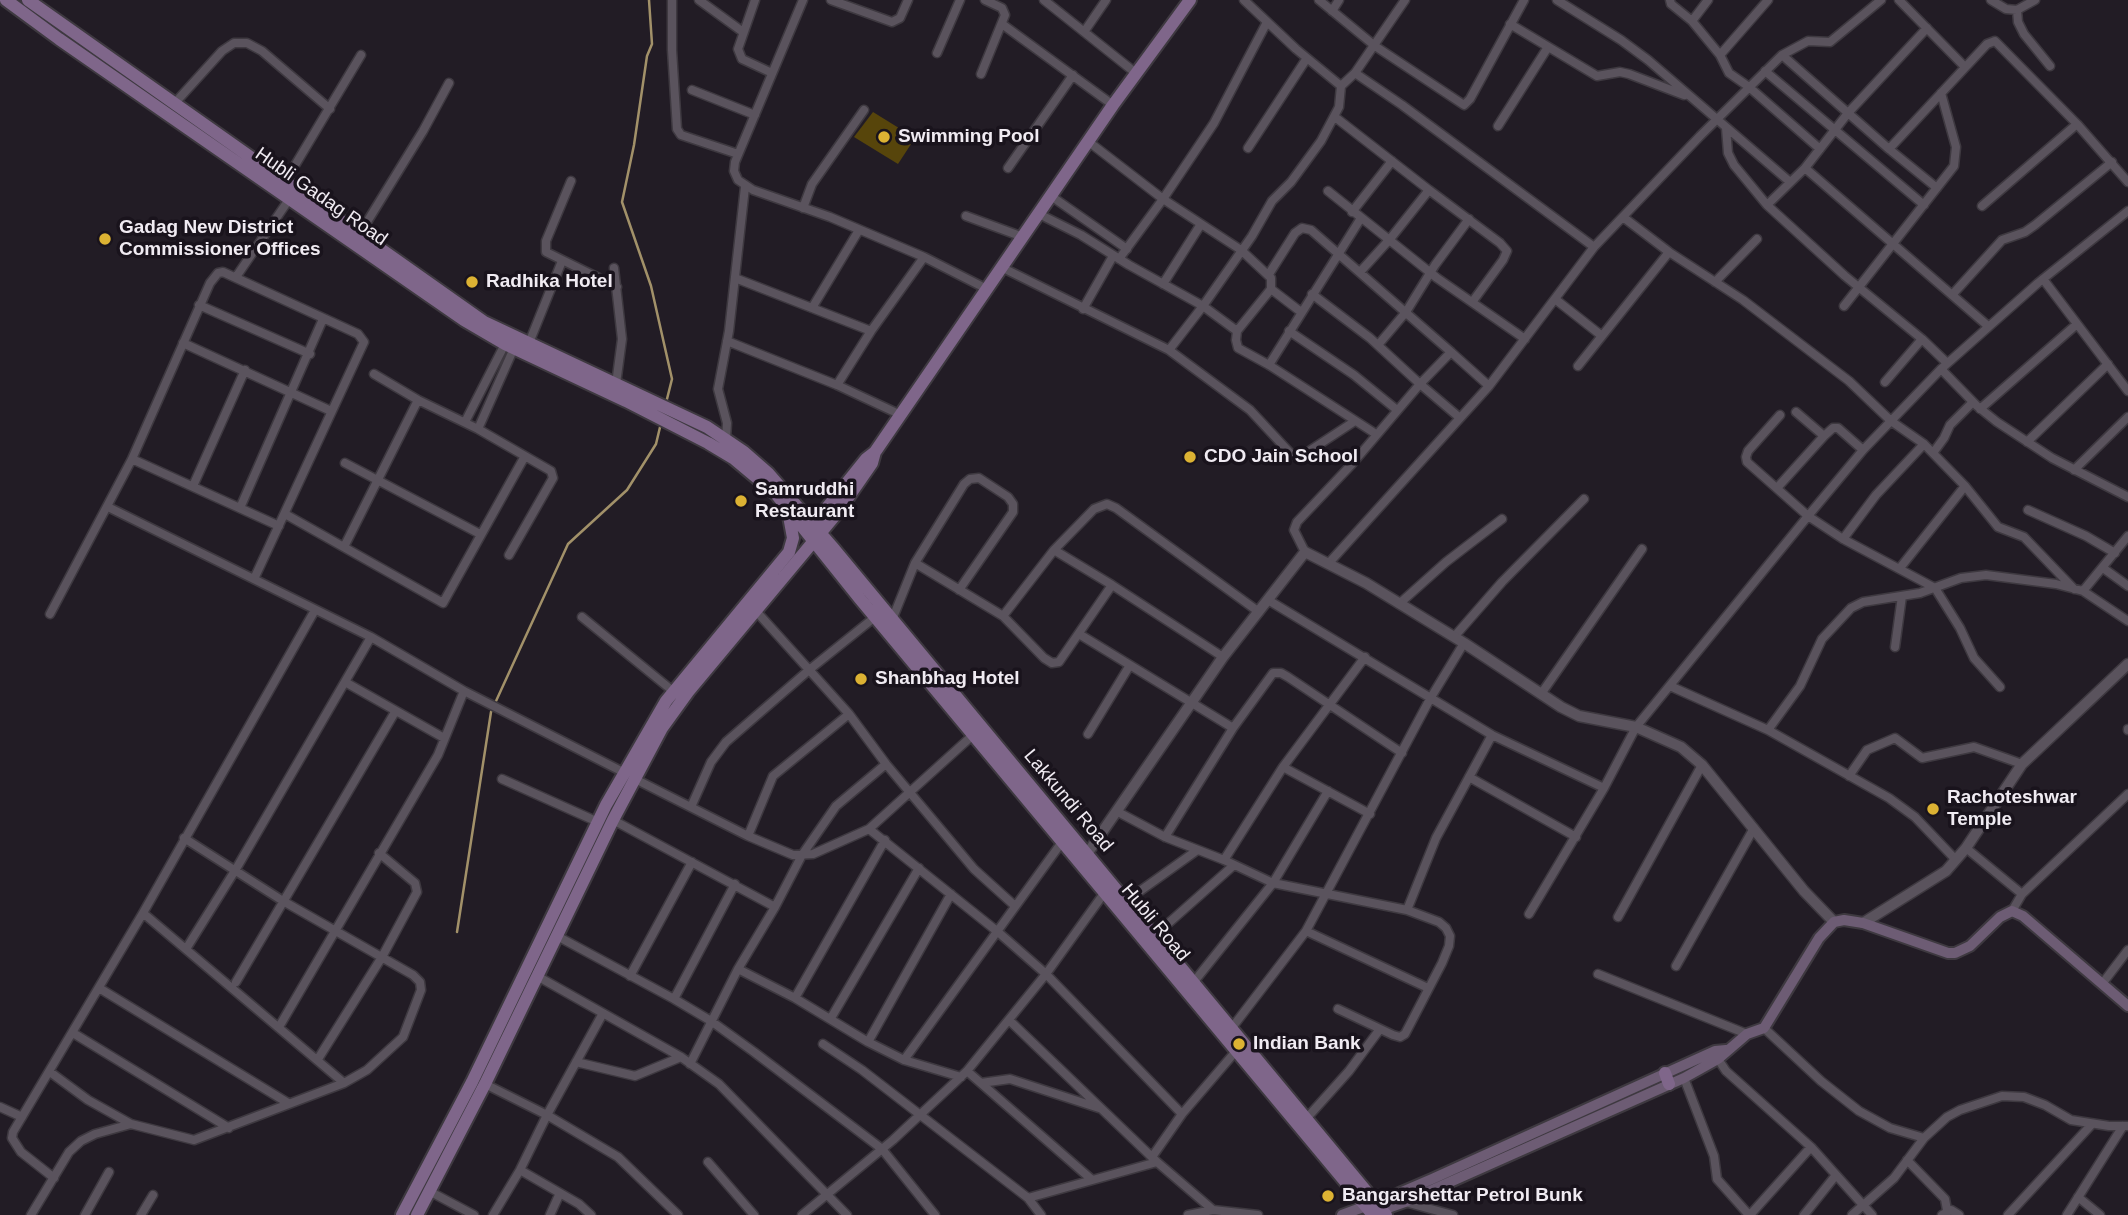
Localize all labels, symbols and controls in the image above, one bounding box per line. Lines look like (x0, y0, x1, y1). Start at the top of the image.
place label: Swimming Pool (898, 126, 1039, 148)
marker: Swimming Pool (876, 129, 892, 145)
street label: Hubli Gadag Road (250, 143, 392, 251)
place label: Gadag New District Commissioner Offices (119, 217, 321, 261)
marker: Gadag New District Commissioner Offices (97, 231, 113, 247)
place label: Radhika Hotel (486, 271, 613, 293)
marker: Radhika Hotel (464, 274, 480, 290)
place label: CDO Jain School (1204, 446, 1358, 468)
marker: CDO Jain School (1182, 449, 1198, 465)
place label: Samruddhi Restaurant (755, 479, 854, 523)
marker: Samruddhi Restaurant (733, 493, 749, 509)
place label: Shanbhag Hotel (875, 668, 1020, 690)
marker: Shanbhag Hotel (853, 671, 869, 687)
street label: Lakkundi Road (1019, 745, 1117, 857)
place label: Rachoteshwar Temple (1947, 787, 2077, 831)
marker: Rachoteshwar Temple (1925, 801, 1941, 817)
street label: Hubli Road (1116, 880, 1194, 966)
place label: Indian Bank (1253, 1033, 1361, 1055)
marker: Indian Bank (1231, 1036, 1247, 1052)
place label: Bangarshettar Petrol Bunk (1342, 1185, 1583, 1207)
marker: Bangarshettar Petrol Bunk (1320, 1188, 1336, 1204)

